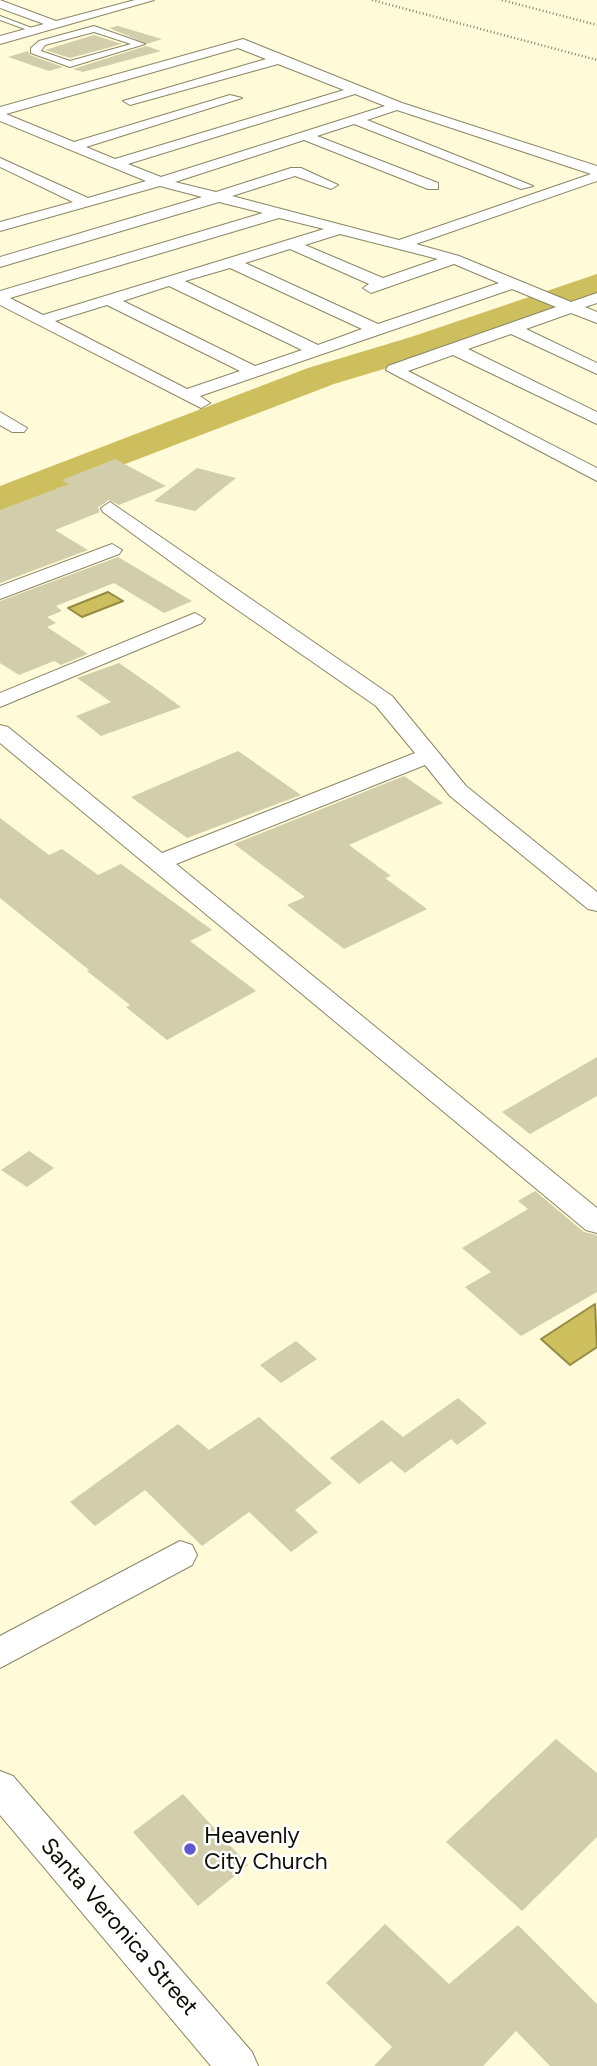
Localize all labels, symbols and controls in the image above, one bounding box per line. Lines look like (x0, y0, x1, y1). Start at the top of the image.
place label: Heavenly City Church (204, 1822, 328, 1876)
street label: Santa Veronica Street (35, 1833, 203, 2021)
marker: Heavenly City Church (182, 1841, 198, 1857)

